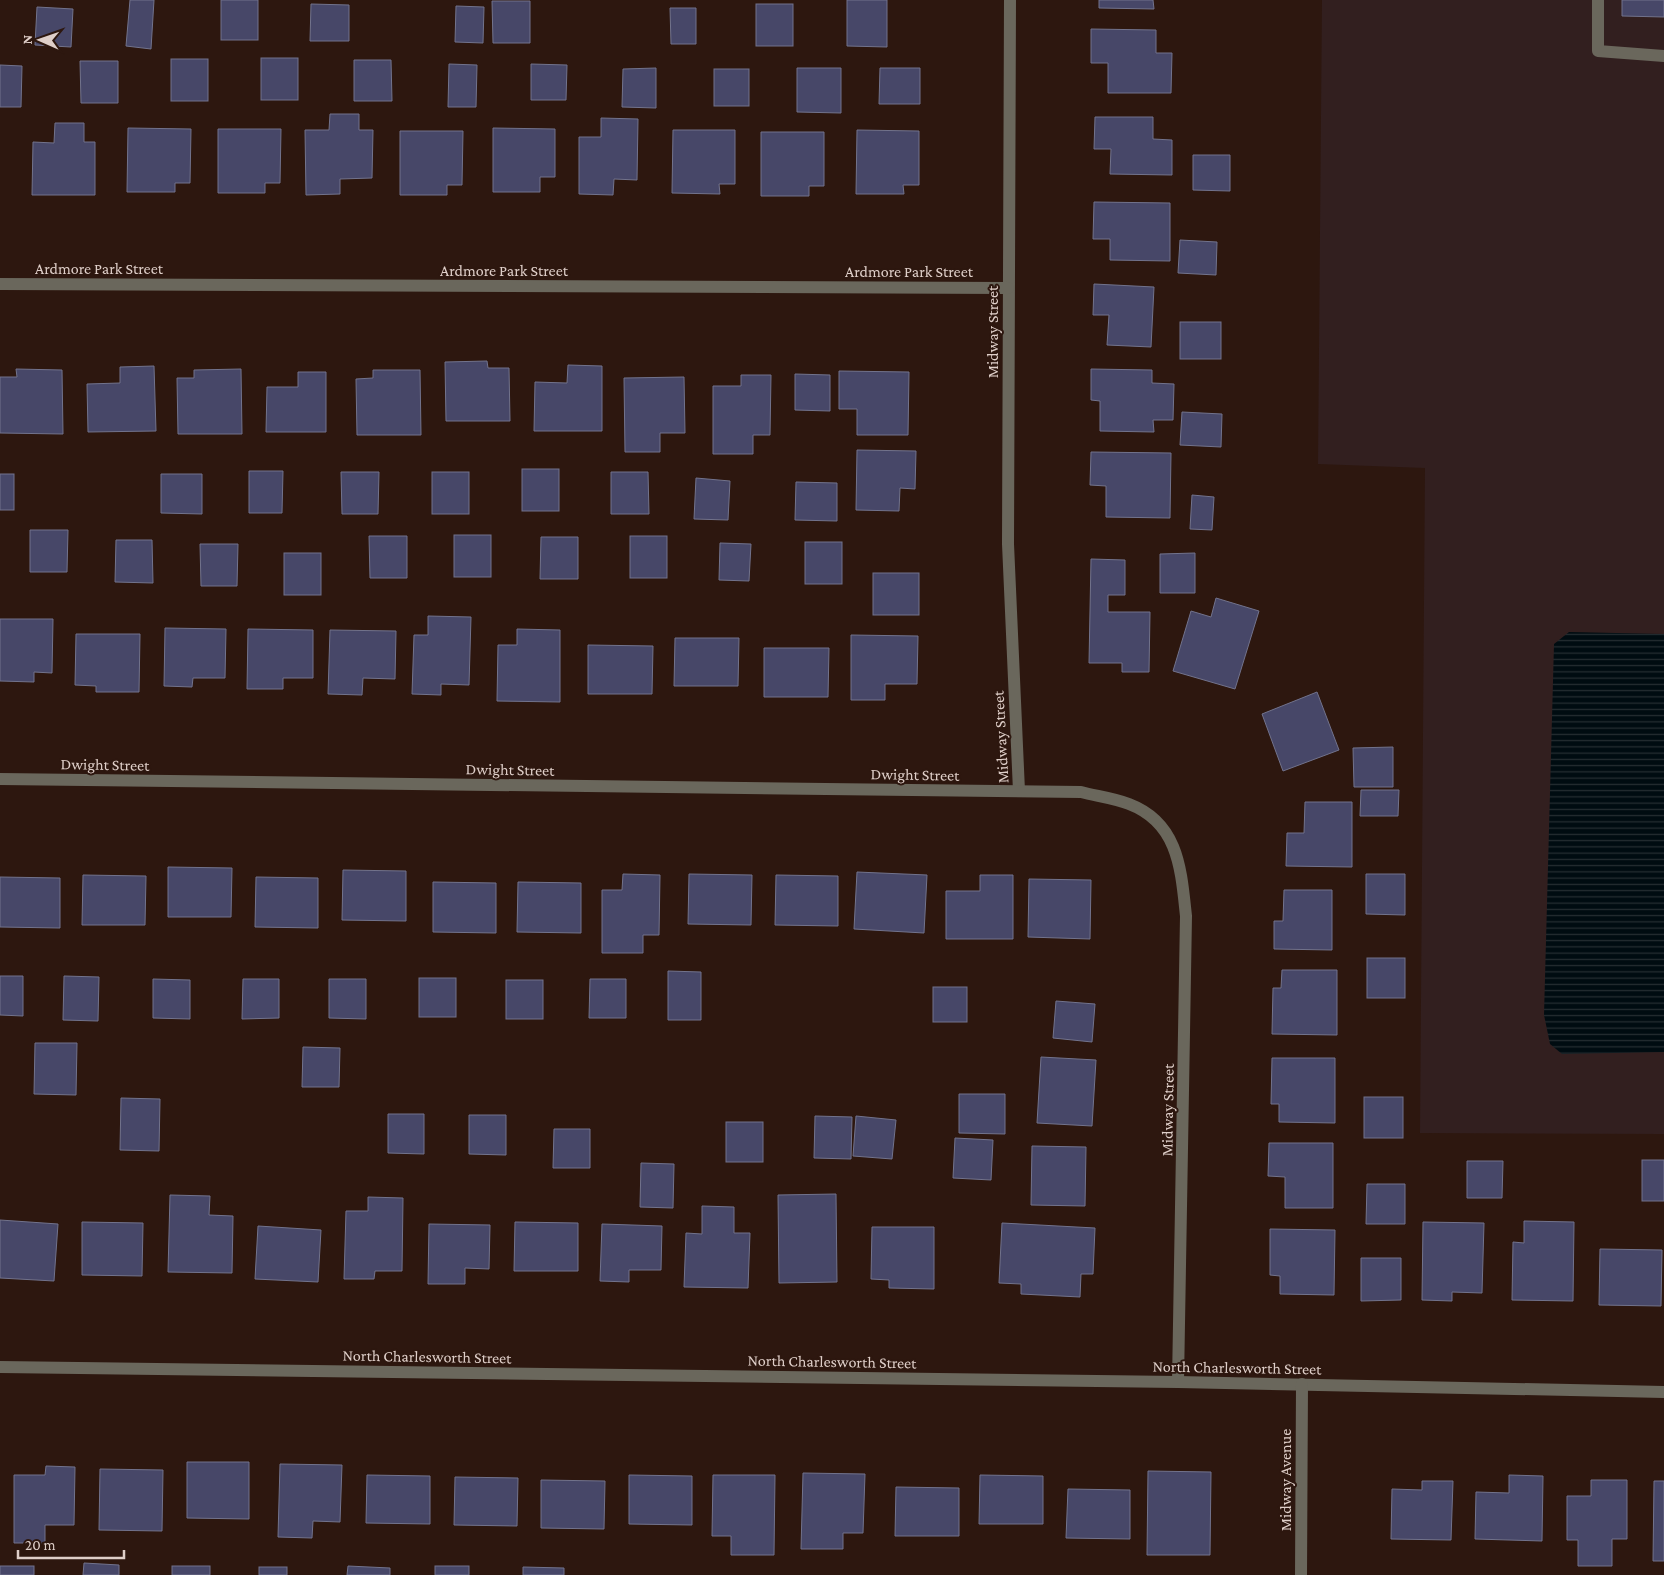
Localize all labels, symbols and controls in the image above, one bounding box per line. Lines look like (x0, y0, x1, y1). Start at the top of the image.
north arrow (15, 15, 65, 65)
text: N (19, 34, 35, 45)
street label: Ardmore Park Street (35, 260, 164, 277)
street label: Ardmore Park Street (440, 262, 569, 279)
street label: Ardmore Park Street (845, 263, 974, 280)
street label: Midway Street (984, 285, 1002, 378)
street label: Midway Street (990, 689, 1012, 784)
street label: Dwight Street (60, 755, 150, 775)
street label: Dwight Street (465, 760, 555, 780)
street label: Dwight Street (870, 765, 960, 785)
street label: Midway Street (1158, 1063, 1178, 1157)
street label: North Charlesworth Street (342, 1347, 512, 1366)
street label: North Charlesworth Street (747, 1352, 917, 1371)
street label: North Charlesworth Street (1152, 1358, 1322, 1377)
street label: Midway Avenue (1277, 1429, 1295, 1531)
scale bar (18, 1528, 124, 1560)
text: 20 m (25, 1537, 56, 1553)

